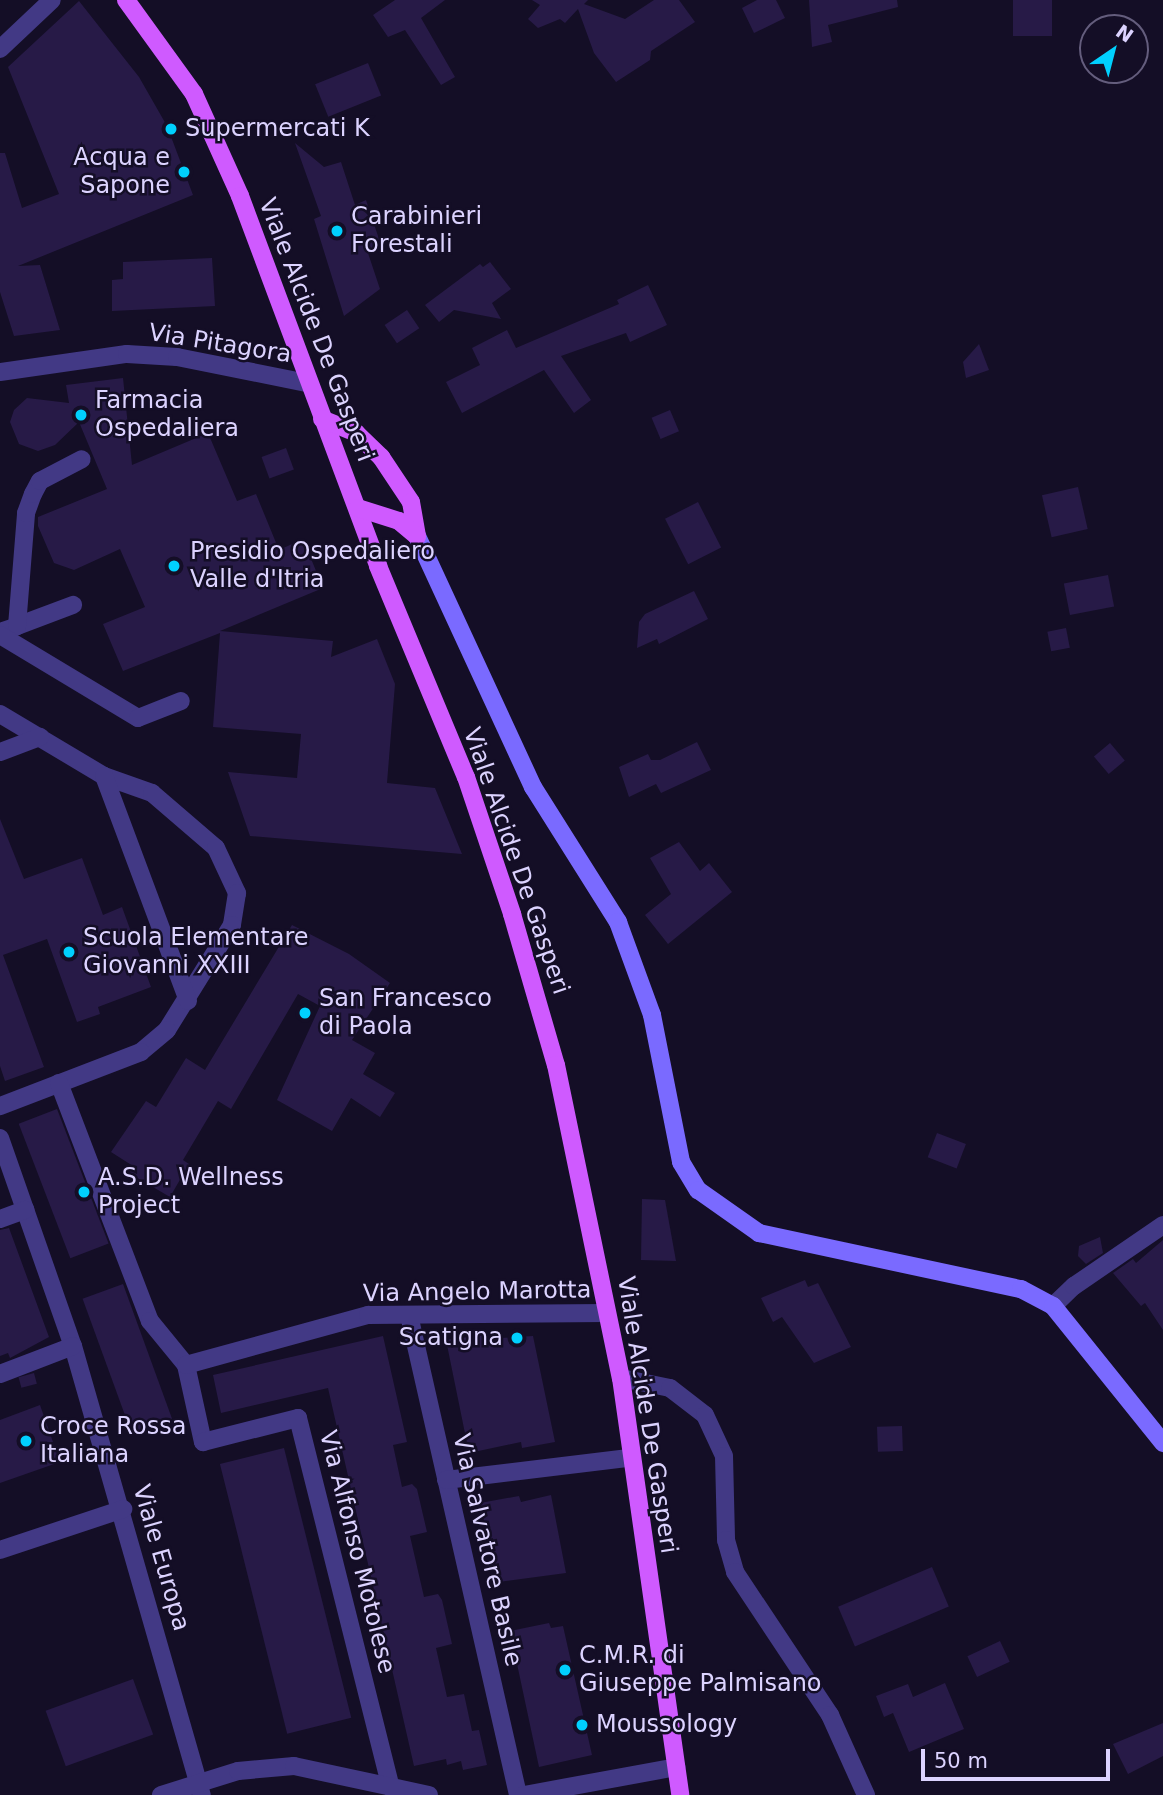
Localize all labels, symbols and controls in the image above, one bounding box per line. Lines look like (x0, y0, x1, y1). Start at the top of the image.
north arrow (1079, 14, 1149, 84)
text: N (1112, 20, 1138, 47)
place label: Supermercati K (185, 115, 370, 143)
marker: Supermercati K (163, 121, 179, 137)
place label: Acqua e Sapone (73, 144, 170, 200)
marker: Acqua e Sapone (176, 164, 192, 180)
street label: Viale Alcide De Gasperi (252, 194, 380, 466)
place label: Carabinieri Forestali (351, 203, 482, 259)
marker: Carabinieri Forestali (329, 223, 345, 239)
street label: Via Pitagora (147, 319, 293, 369)
place label: Farmacia Ospedaliera (95, 387, 239, 443)
marker: Farmacia Ospedaliera (73, 407, 89, 423)
place label: Presidio Ospedaliero Valle d'Itria (190, 538, 435, 594)
marker: Presidio Ospedaliero Valle d'Itria (164, 556, 184, 576)
street label: Viale Alcide De Gasperi (457, 724, 575, 998)
place label: Scuola Elementare Giovanni XXIII (83, 924, 309, 980)
marker: Scuola Elementare Giovanni XXIII (61, 944, 77, 960)
place label: San Francesco di Paola (319, 985, 492, 1041)
marker: San Francesco di Paola (297, 1005, 313, 1021)
place label: A.S.D. Wellness Project (98, 1164, 284, 1220)
marker: A.S.D. Wellness Project (76, 1184, 92, 1200)
street label: Viale Alcide De Gasperi (611, 1274, 683, 1556)
street label: Via Angelo Marotta (363, 1276, 591, 1308)
place label: Scatigna (399, 1324, 503, 1352)
marker: Scatigna (509, 1330, 525, 1346)
place label: Croce Rossa Italiana (40, 1413, 186, 1469)
street label: Via Alfonso Motolese (313, 1428, 401, 1676)
street label: Via Salvatore Basile (446, 1431, 528, 1669)
marker: Croce Rossa Italiana (18, 1433, 34, 1449)
street label: Viale Europa (126, 1482, 196, 1634)
place label: C.M.R. di Giuseppe Palmisano (579, 1642, 822, 1698)
marker: C.M.R. di Giuseppe Palmisano (557, 1662, 573, 1678)
place label: Moussology (596, 1711, 737, 1739)
marker: Moussology (574, 1717, 590, 1733)
scale bar (925, 1736, 1114, 1780)
text: 50 m (934, 1749, 988, 1773)

